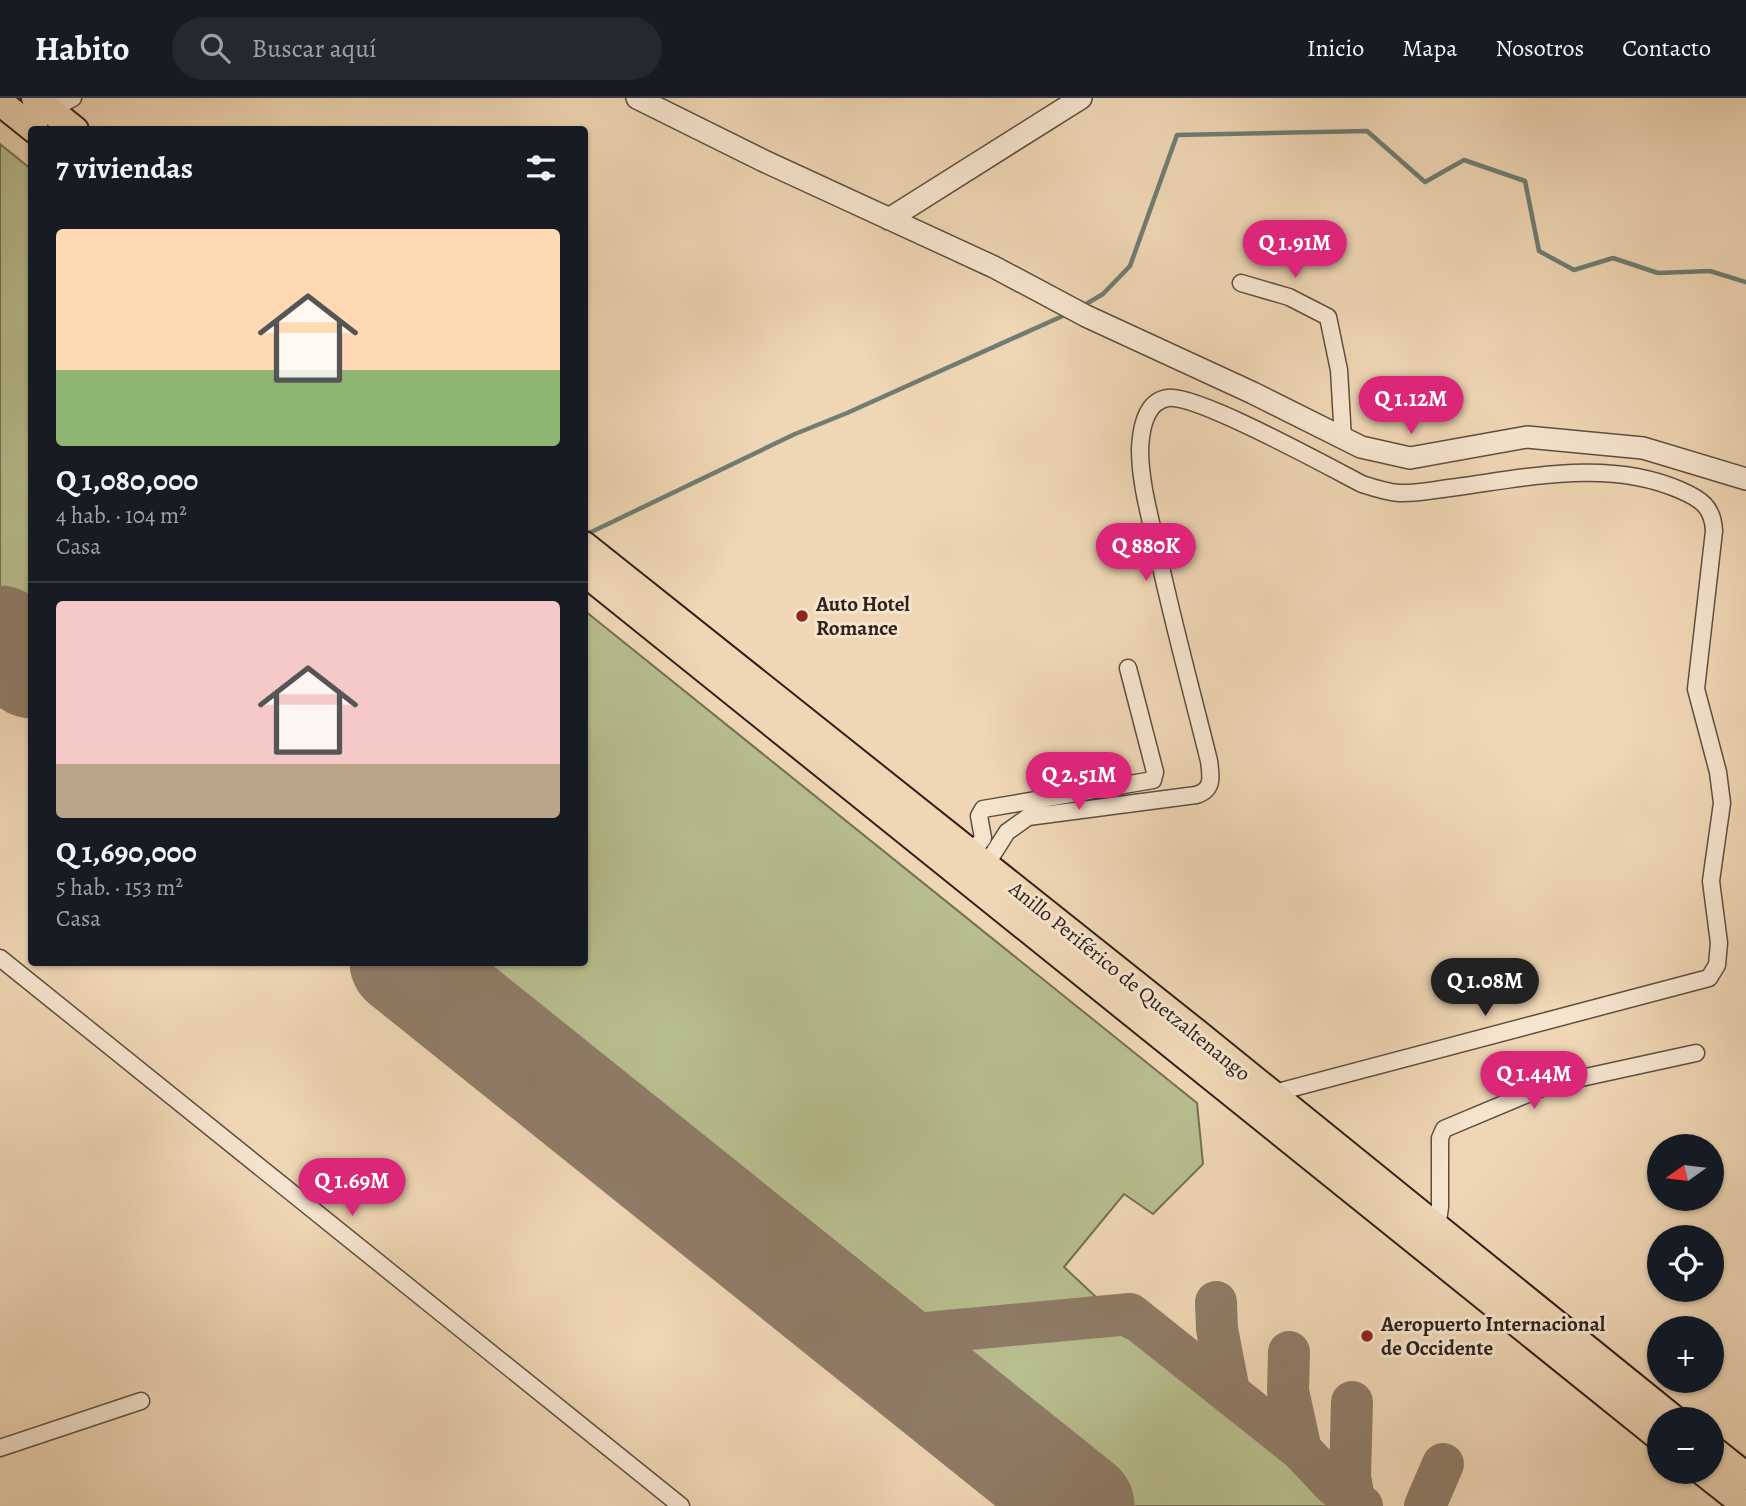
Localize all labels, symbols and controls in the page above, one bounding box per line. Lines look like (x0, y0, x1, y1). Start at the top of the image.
search box (172, 17, 662, 80)
text: Habito (35, 26, 130, 71)
icon: search (196, 29, 234, 67)
text: Buscar aquí (252, 31, 377, 66)
text: Inicio (1307, 32, 1364, 64)
text: Mapa (1402, 32, 1457, 64)
text: Nosotros (1495, 32, 1584, 64)
text: Contacto (1622, 32, 1711, 64)
text: 7 viviendas (56, 148, 193, 188)
icon: filters (522, 149, 560, 187)
pin: Q 1.91M (1230, 220, 1360, 280)
text: Q 1.91M (1259, 227, 1331, 258)
icon: home (245, 275, 371, 401)
pin: Q 1.12M (1346, 376, 1476, 436)
text: Q 1.12M (1375, 383, 1447, 414)
text: Q 1,080,000 (56, 460, 198, 500)
text: 4 hab. · 104 m² (56, 500, 187, 531)
pin: Q 880K (1089, 524, 1203, 583)
text: Q 880K (1112, 530, 1180, 561)
text: Casa (56, 531, 101, 562)
place label: Auto Hotel Romance (815, 590, 910, 642)
marker: Auto Hotel Romance (794, 608, 810, 624)
icon: home (245, 647, 371, 773)
pin: Q 2.51M (1014, 752, 1144, 812)
text: Q 2.51M (1042, 759, 1116, 790)
text: Q 1,690,000 (56, 832, 197, 872)
text: 5 hab. · 153 m² (56, 872, 183, 903)
street label: Anillo Periférico de Quetzaltenango (1003, 874, 1257, 1087)
text: Casa (56, 903, 101, 934)
pin: Q 1.08M (1420, 958, 1550, 1018)
text: Q 1.08M (1447, 965, 1523, 996)
pin: Q 1.44M (1469, 1052, 1599, 1111)
text: Q 1.44M (1496, 1058, 1572, 1089)
north arrow (1647, 1134, 1724, 1211)
map controls (1647, 1134, 1724, 1484)
pin: Q 1.69M (287, 1158, 417, 1218)
text: Q 1.69M (315, 1165, 389, 1196)
button: locate (1647, 1225, 1724, 1302)
place label: Aeropuerto Internacional de Occidente (1380, 1310, 1606, 1362)
button: + (1647, 1316, 1724, 1393)
marker: Aeropuerto Internacional de Occidente (1359, 1328, 1375, 1344)
button: − (1647, 1407, 1724, 1484)

